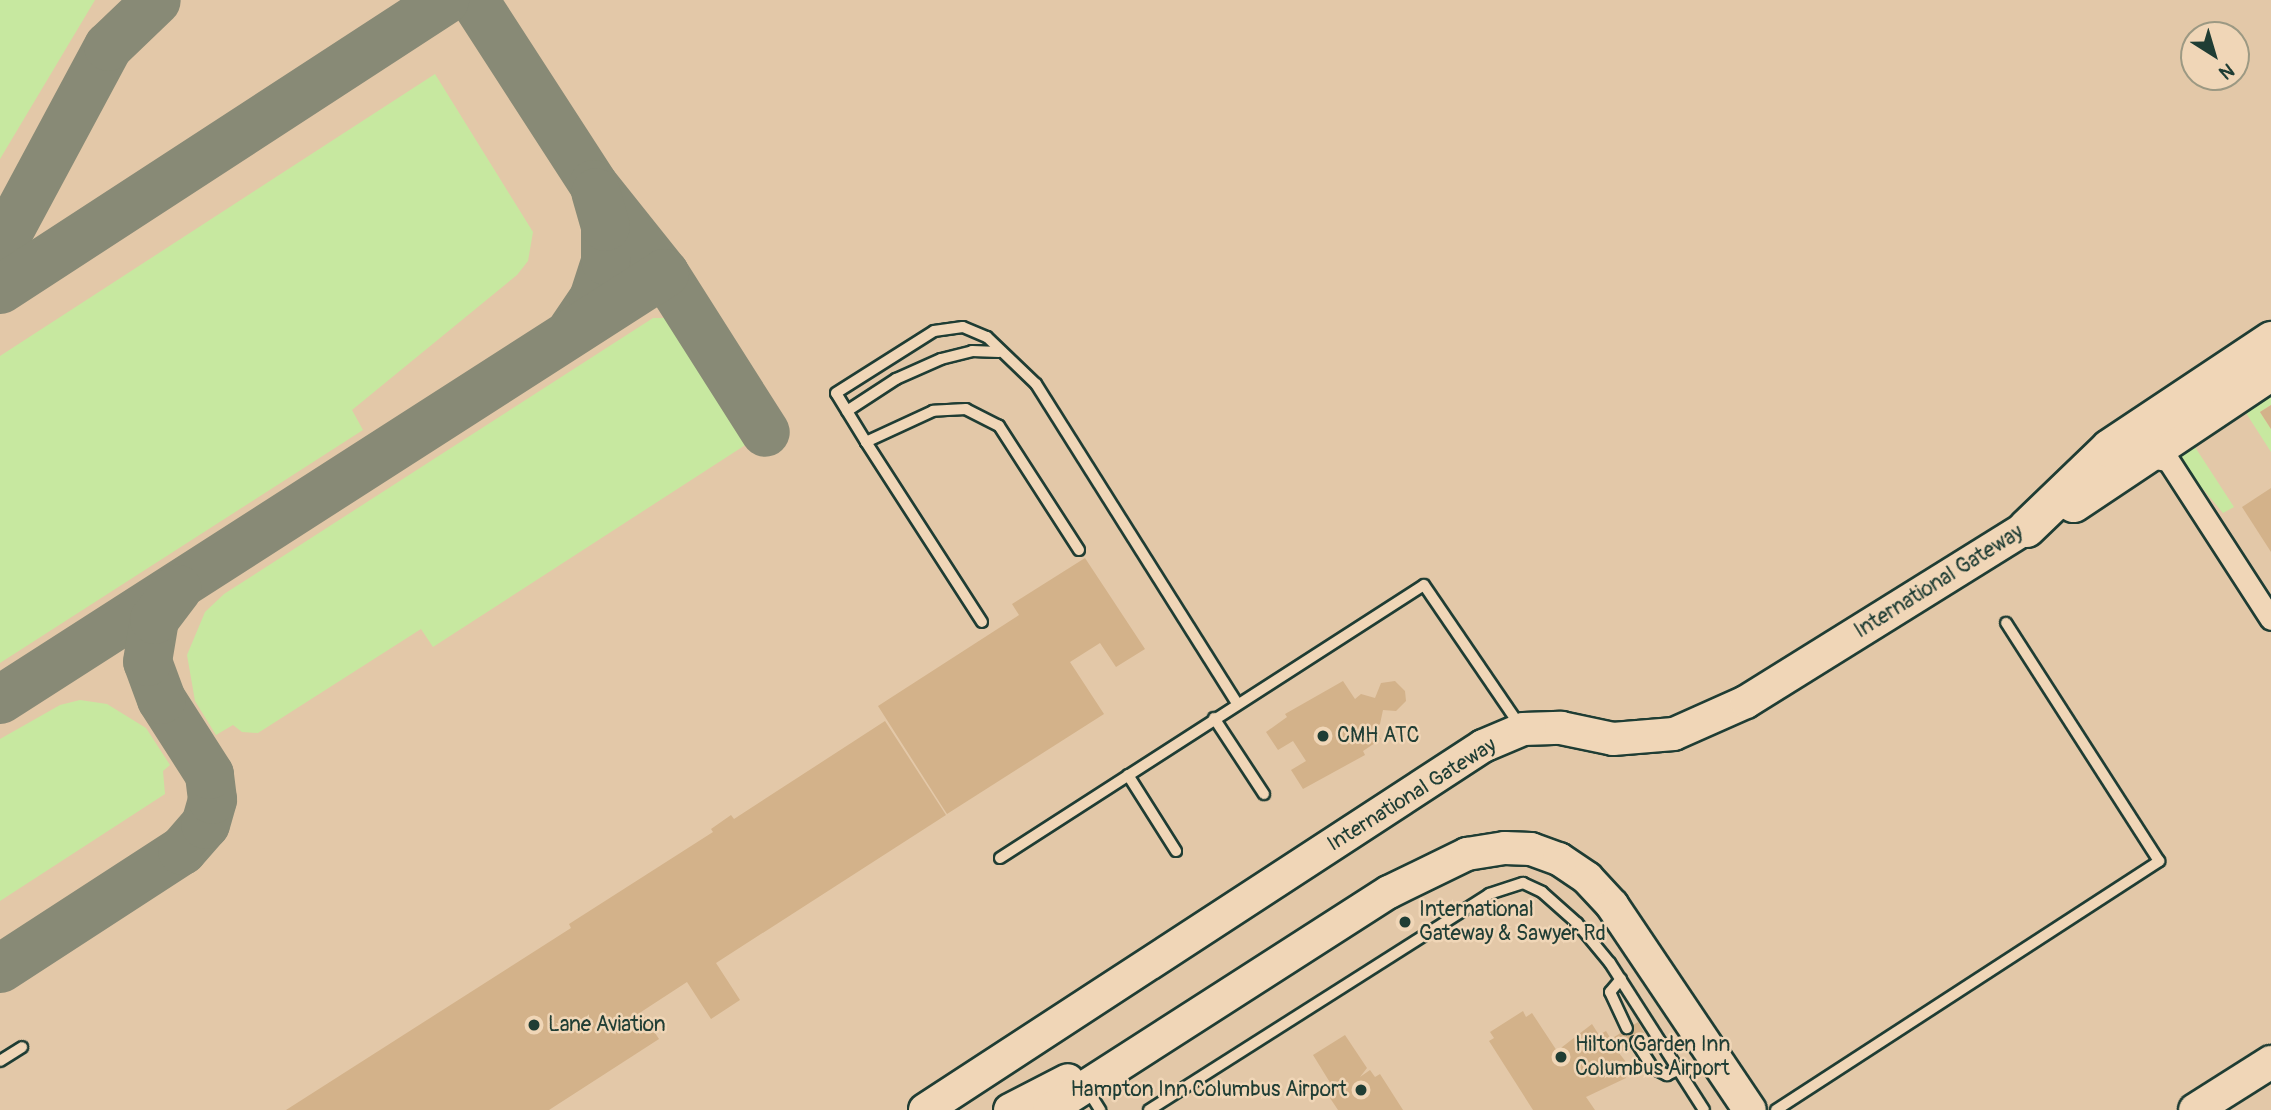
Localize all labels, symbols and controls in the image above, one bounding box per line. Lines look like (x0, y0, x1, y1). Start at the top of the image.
north arrow (2180, 21, 2250, 91)
text: N (2214, 58, 2239, 85)
street label: International Gateway (1850, 520, 2028, 644)
place label: CMH ATC (1337, 723, 1419, 749)
marker: CMH ATC (1315, 728, 1331, 744)
street label: International Gateway (1323, 733, 1501, 857)
place label: International Gateway & Sawyer Rd (1419, 897, 1606, 947)
marker: International Gateway & Sawyer Rd (1397, 914, 1413, 930)
place label: Lane Aviation (548, 1012, 666, 1038)
marker: Lane Aviation (526, 1017, 542, 1033)
place label: Hilton Garden Inn Columbus Airport (1575, 1032, 1730, 1082)
marker: Hilton Garden Inn Columbus Airport (1553, 1049, 1569, 1065)
place label: Hampton Inn Columbus Airport (1071, 1077, 1347, 1103)
marker: Hampton Inn Columbus Airport (1353, 1082, 1369, 1098)

